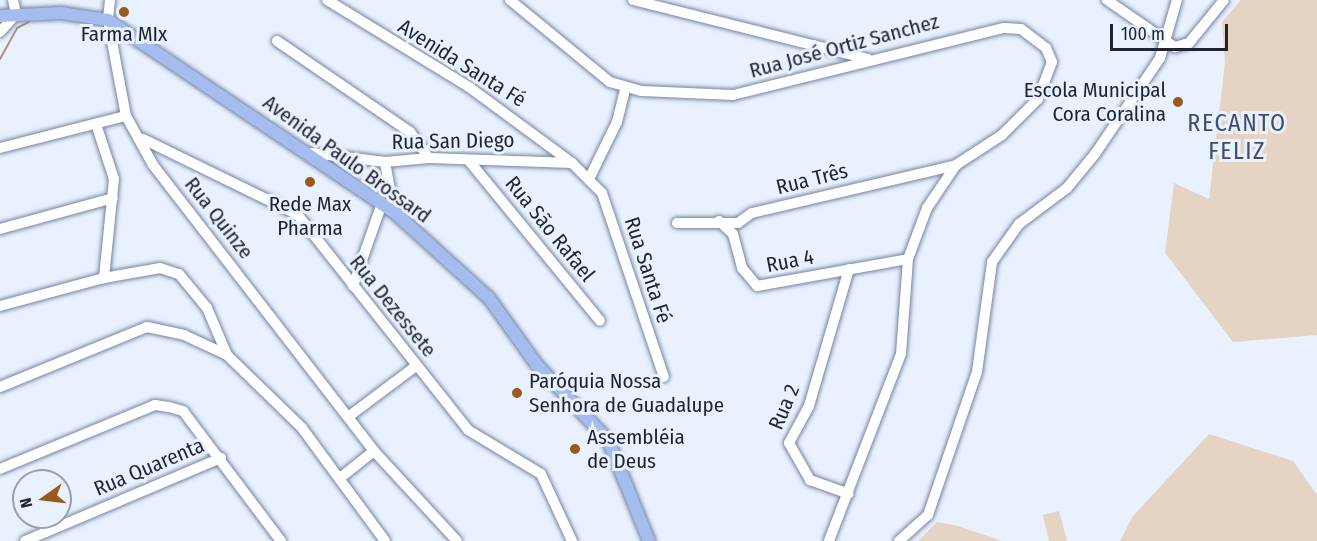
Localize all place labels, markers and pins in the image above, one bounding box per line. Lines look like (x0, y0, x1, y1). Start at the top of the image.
marker: Farma MIx (117, 5, 131, 19)
place label: Farma MIx (81, 21, 167, 47)
place label: Escola Municipal Cora Coralina (1024, 77, 1166, 127)
marker: Escola Municipal Cora Coralina (1171, 95, 1185, 109)
marker: Rede Max Pharma (303, 175, 317, 189)
place label: Rede Max Pharma (269, 191, 351, 241)
place label: Paróquia Nossa Senhora de Guadalupe (529, 368, 724, 418)
marker: Paróquia Nossa Senhora de Guadalupe (510, 386, 524, 400)
place label: Assembléia de Deus (587, 424, 685, 474)
marker: Assembléia de Deus (568, 442, 582, 456)

